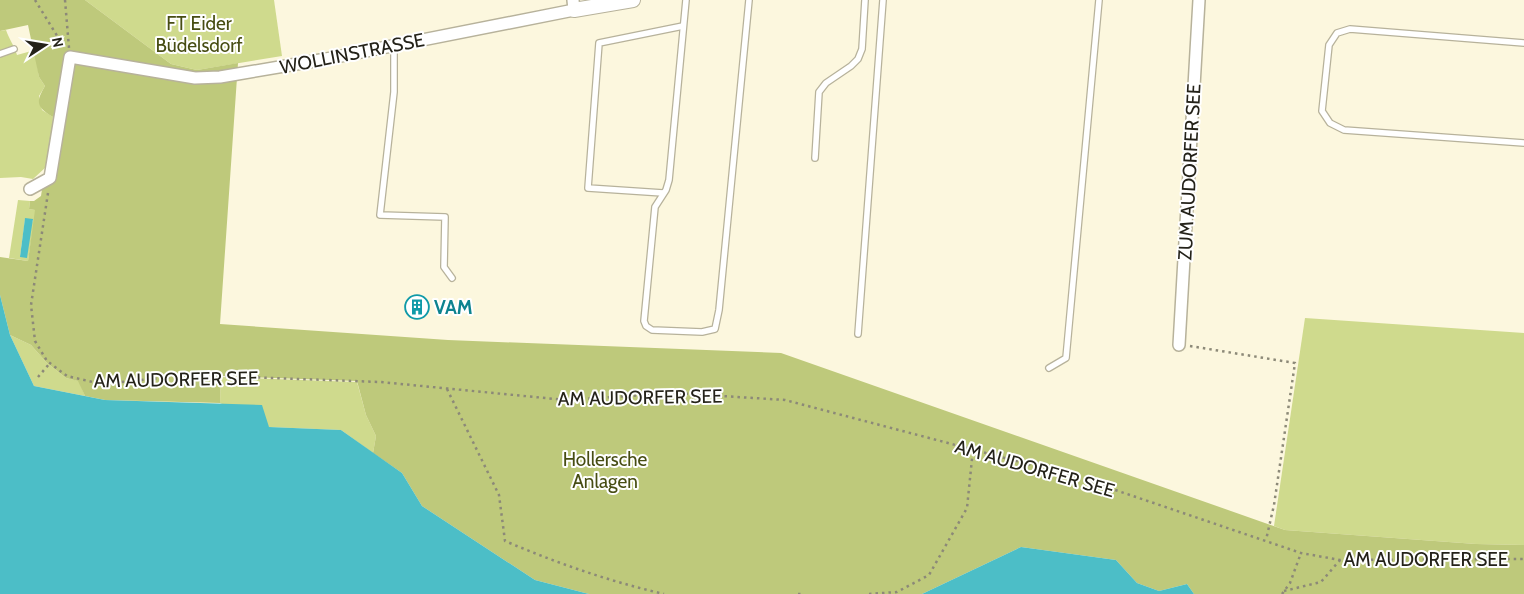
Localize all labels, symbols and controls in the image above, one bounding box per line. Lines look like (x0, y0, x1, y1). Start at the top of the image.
park label: FT Eider Büdelsdorf (155, 12, 243, 57)
north arrow (20, 20, 70, 70)
street label: WOLLINSTRASSE (278, 28, 426, 79)
text: N (48, 36, 68, 49)
street label: ZUM AUDORFER SEE (1173, 83, 1206, 261)
building icon: VAM (404, 294, 430, 320)
place label: VAM (434, 296, 473, 319)
street label: AM AUDORFER SEE (93, 367, 259, 392)
street label: AM AUDORFER SEE (557, 385, 723, 410)
street label: AM AUDORFER SEE (952, 435, 1117, 502)
park label: Hollersche Anlagen (563, 448, 648, 493)
street label: AM AUDORFER SEE (1344, 548, 1508, 571)

